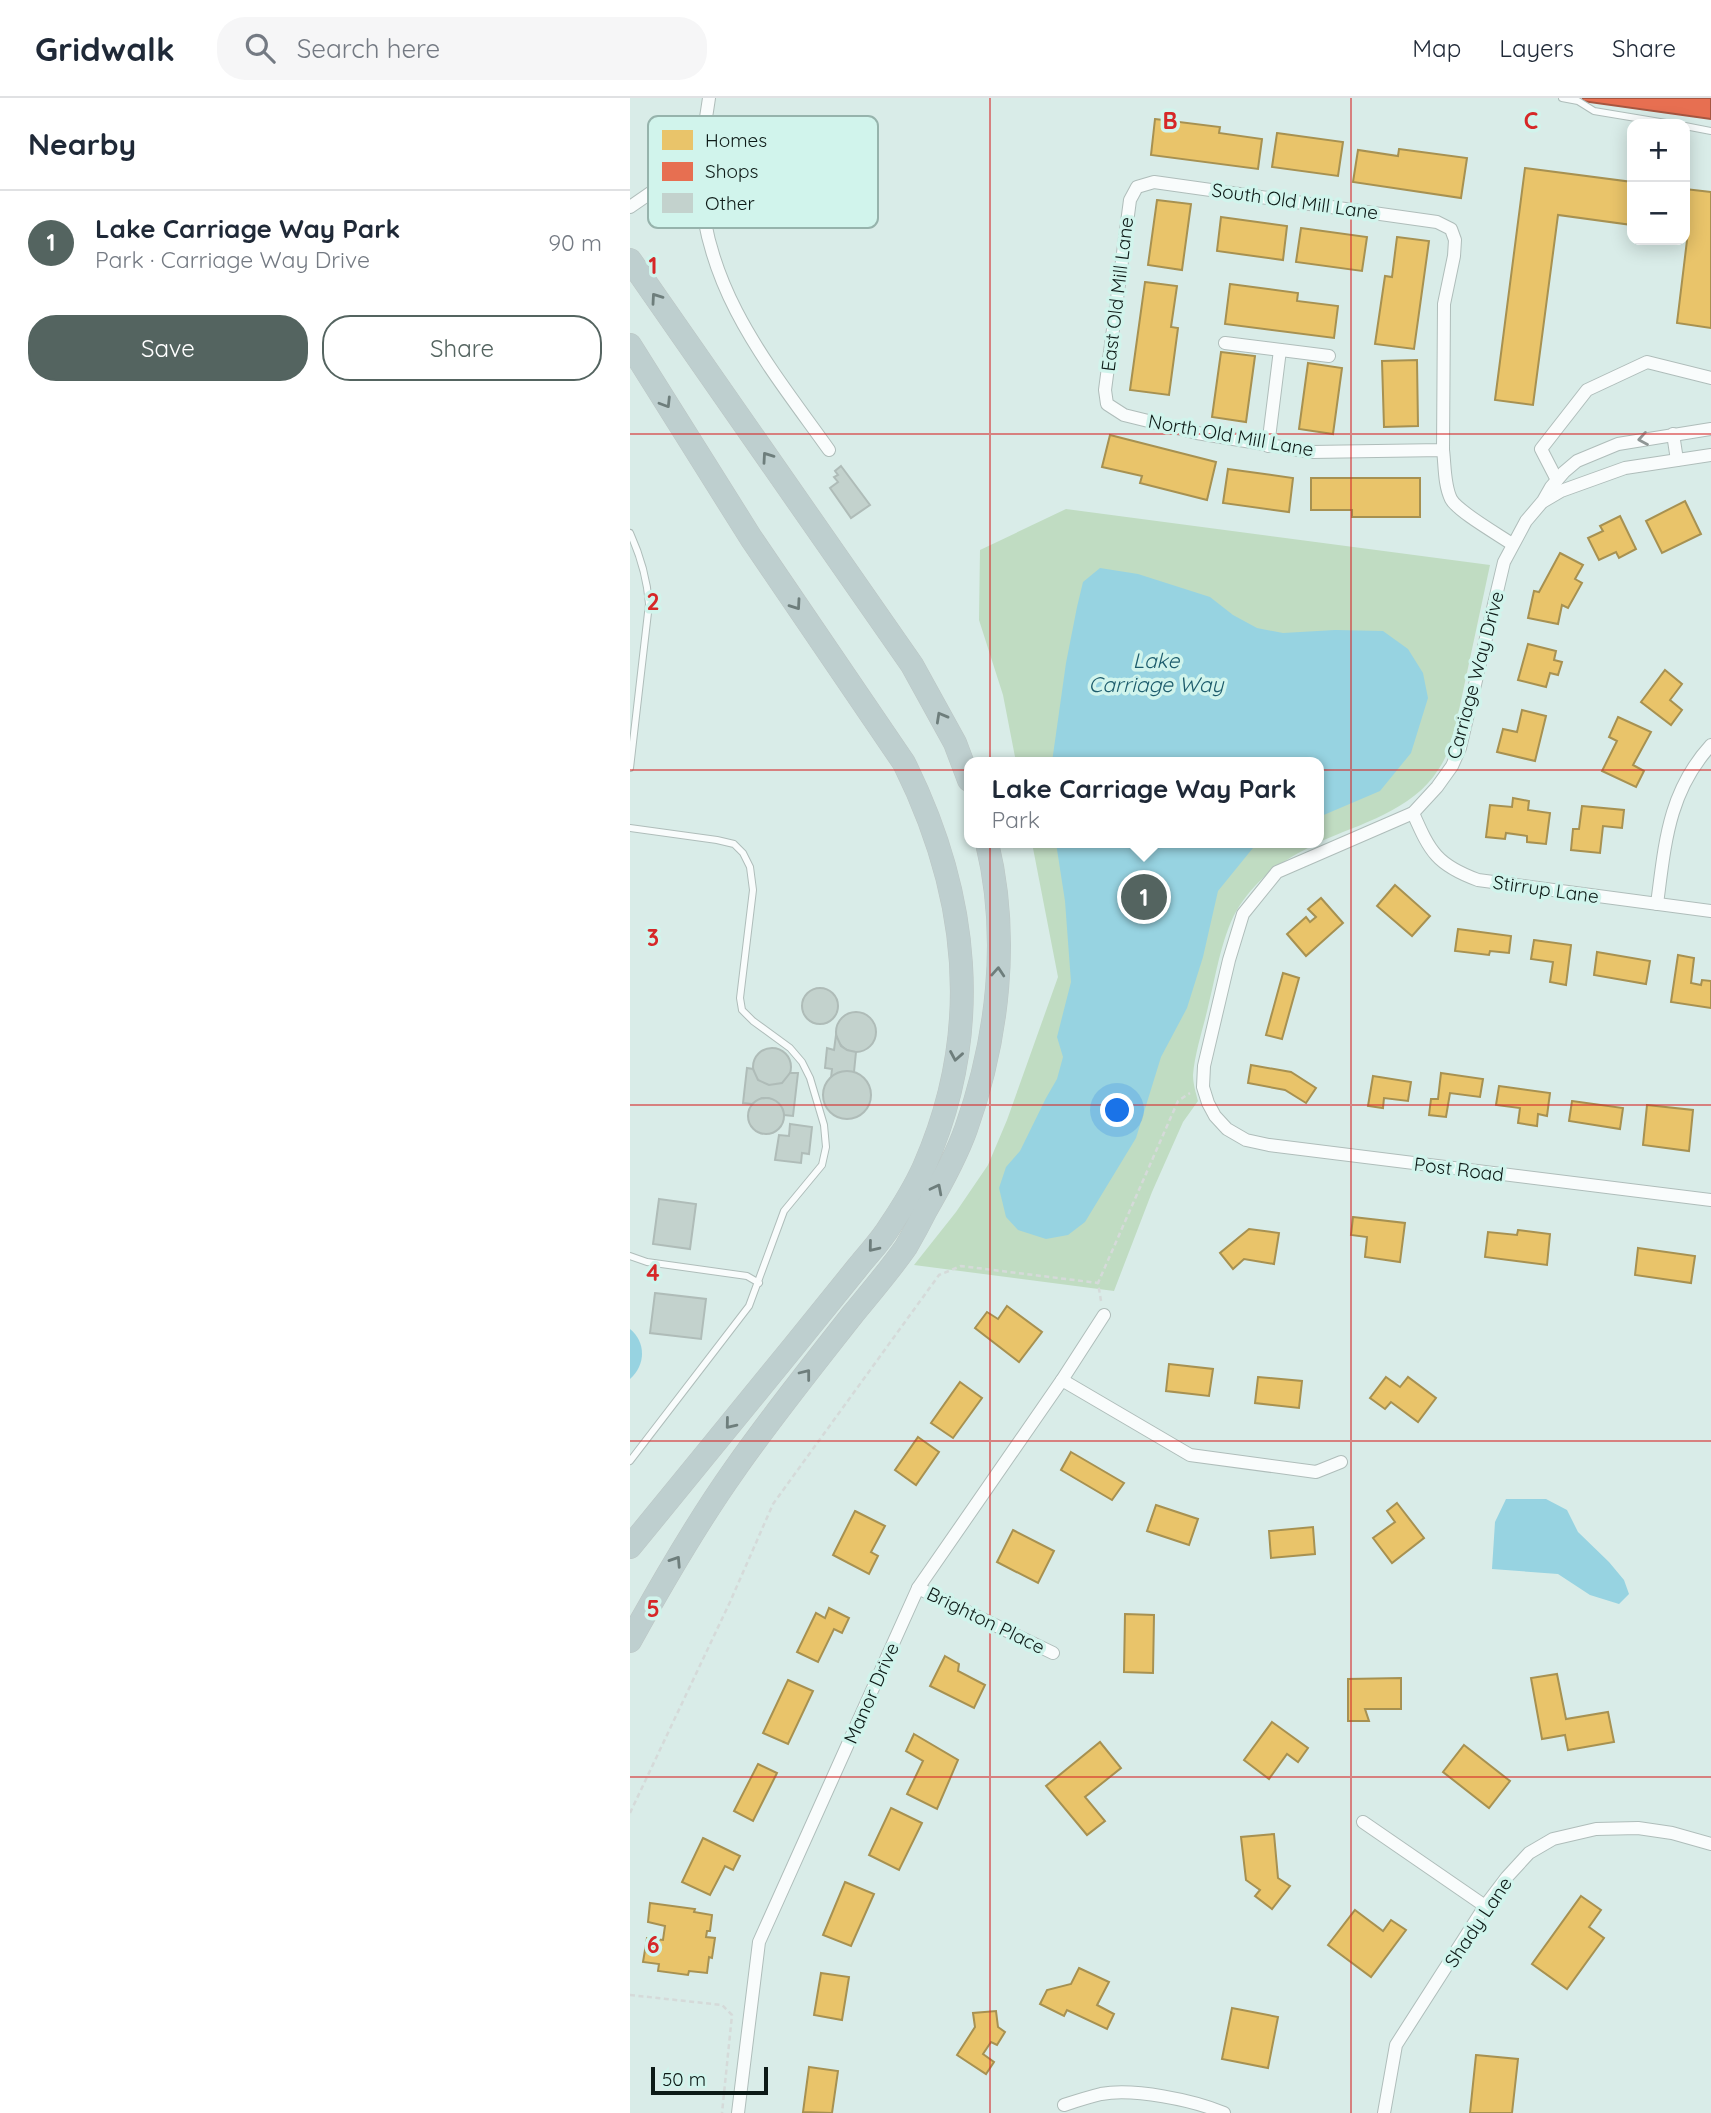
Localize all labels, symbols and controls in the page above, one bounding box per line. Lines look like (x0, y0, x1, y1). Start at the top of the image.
search box (217, 17, 707, 80)
text: Gridwalk (35, 28, 175, 69)
icon: search (241, 29, 279, 67)
text: Search here (297, 32, 440, 65)
text: Map (1412, 33, 1461, 63)
text: Layers (1499, 33, 1574, 63)
text: Share (1612, 33, 1676, 63)
text: B (1162, 106, 1178, 135)
text: C (1524, 106, 1538, 135)
legend (648, 116, 878, 228)
map controls (1627, 119, 1690, 245)
button: + (1627, 119, 1690, 182)
text: Nearby (28, 125, 136, 163)
text: Homes (705, 128, 767, 152)
text: Shops (705, 159, 758, 183)
street label: South Old Mill Lane (1210, 177, 1380, 225)
button: − (1627, 182, 1690, 245)
text: Other (705, 191, 756, 215)
text: Lake Carriage Way Park (95, 212, 400, 245)
street label: East Old Mill Lane (1096, 215, 1138, 373)
text: 1 (47, 228, 55, 257)
text: 90 m (548, 228, 602, 257)
text: Park · Carriage Way Drive (95, 245, 370, 274)
text: 1 (649, 251, 657, 280)
one-way arrow (652, 293, 664, 306)
button: Save (28, 315, 308, 381)
button: Share (322, 315, 602, 381)
one-way arrow (658, 395, 671, 408)
street label: North Old Mill Lane (1146, 409, 1316, 461)
one-way arrow (1638, 431, 1649, 446)
one-way arrow (763, 452, 775, 465)
text: 2 (646, 587, 660, 616)
street label: Carriage Way Drive (1441, 588, 1509, 762)
one-way arrow (788, 597, 801, 610)
water label: Lake Carriage Way (1089, 647, 1224, 697)
one-way arrow (936, 712, 949, 725)
popup (964, 757, 1324, 848)
text: Lake Carriage Way Park (991, 772, 1297, 805)
text: Park (991, 805, 1040, 834)
street label: Stirrup Lane (1492, 870, 1600, 908)
pin: 1 (1121, 871, 1167, 923)
text: 3 (647, 923, 659, 952)
one-way arrow (990, 966, 1005, 977)
one-way arrow (949, 1050, 964, 1062)
your location (1100, 1093, 1134, 1127)
street label: Post Road (1413, 1152, 1505, 1186)
one-way arrow (929, 1184, 943, 1196)
one-way arrow (869, 1240, 882, 1252)
text: 4 (646, 1258, 660, 1287)
one-way arrow (797, 1369, 810, 1382)
one-way arrow (726, 1416, 738, 1429)
one-way arrow (667, 1555, 680, 1568)
street label: Brighton Place (923, 1581, 1049, 1659)
text: 5 (646, 1594, 660, 1623)
street label: Manor Drive (838, 1639, 904, 1747)
street label: Shady Lane (1439, 1872, 1517, 1972)
text: 6 (647, 1930, 659, 1959)
scale bar (651, 2064, 768, 2096)
text: 50 m (662, 2067, 706, 2091)

